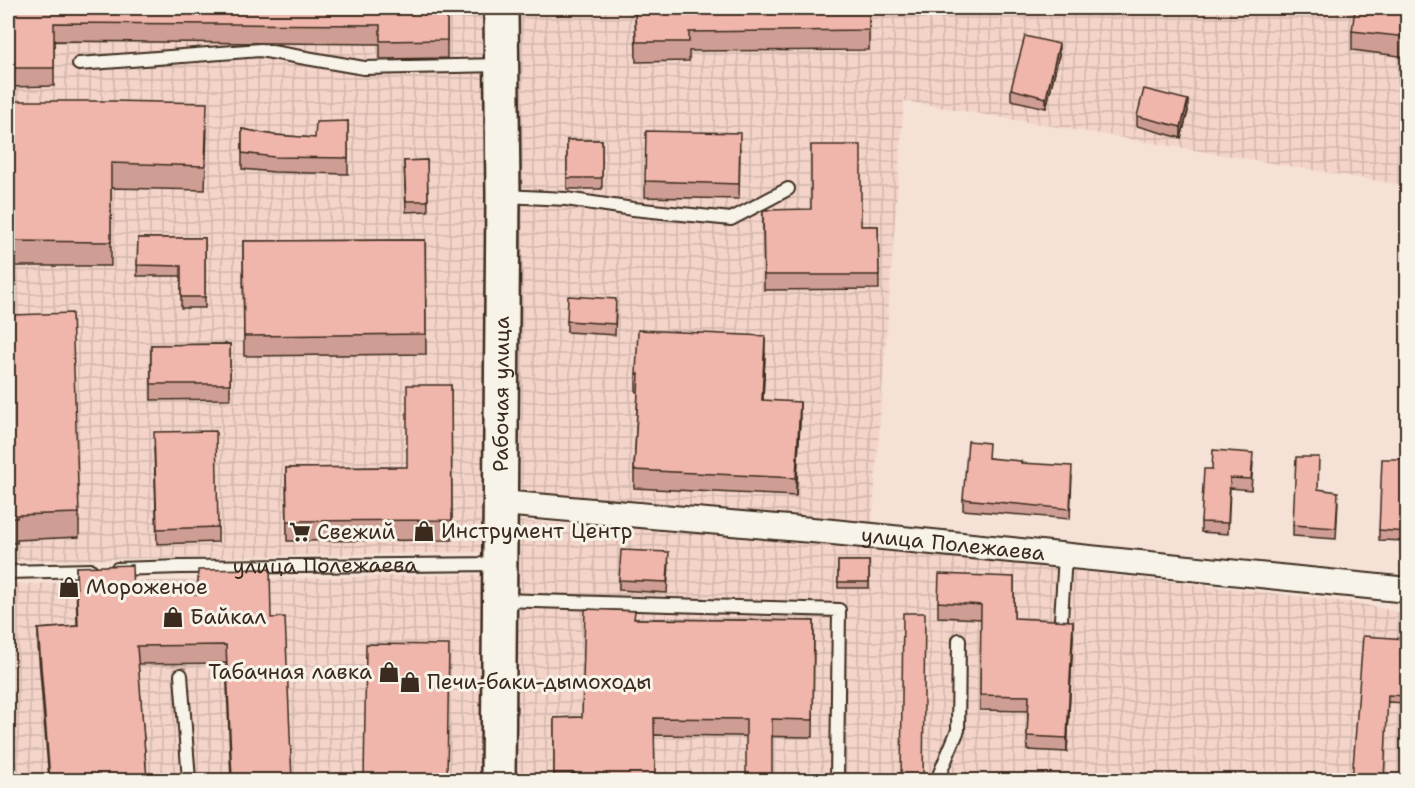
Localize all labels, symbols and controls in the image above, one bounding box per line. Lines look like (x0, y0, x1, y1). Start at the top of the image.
street label: Рабочая улица (487, 316, 516, 472)
place label: Инструмент Центр (441, 517, 633, 545)
place label: Свежий (317, 518, 396, 546)
shop icon: Инструмент Центр (412, 519, 436, 543)
supermarket icon: Свежий (288, 520, 312, 544)
street label: улица Полежаева (860, 521, 1046, 567)
street label: улица Полежаева (232, 551, 417, 581)
place label: Мороженое (86, 573, 208, 601)
shop icon: Мороженое (57, 575, 81, 599)
place label: Байкал (190, 603, 266, 631)
shop icon: Байкал (161, 605, 185, 629)
place label: Табачная лавка (208, 658, 372, 686)
shop icon: Табачная лавка (377, 660, 401, 684)
place label: Печи-баки-дымоходы (427, 668, 652, 696)
shop icon: Печи-баки-дымоходы (398, 670, 422, 694)

